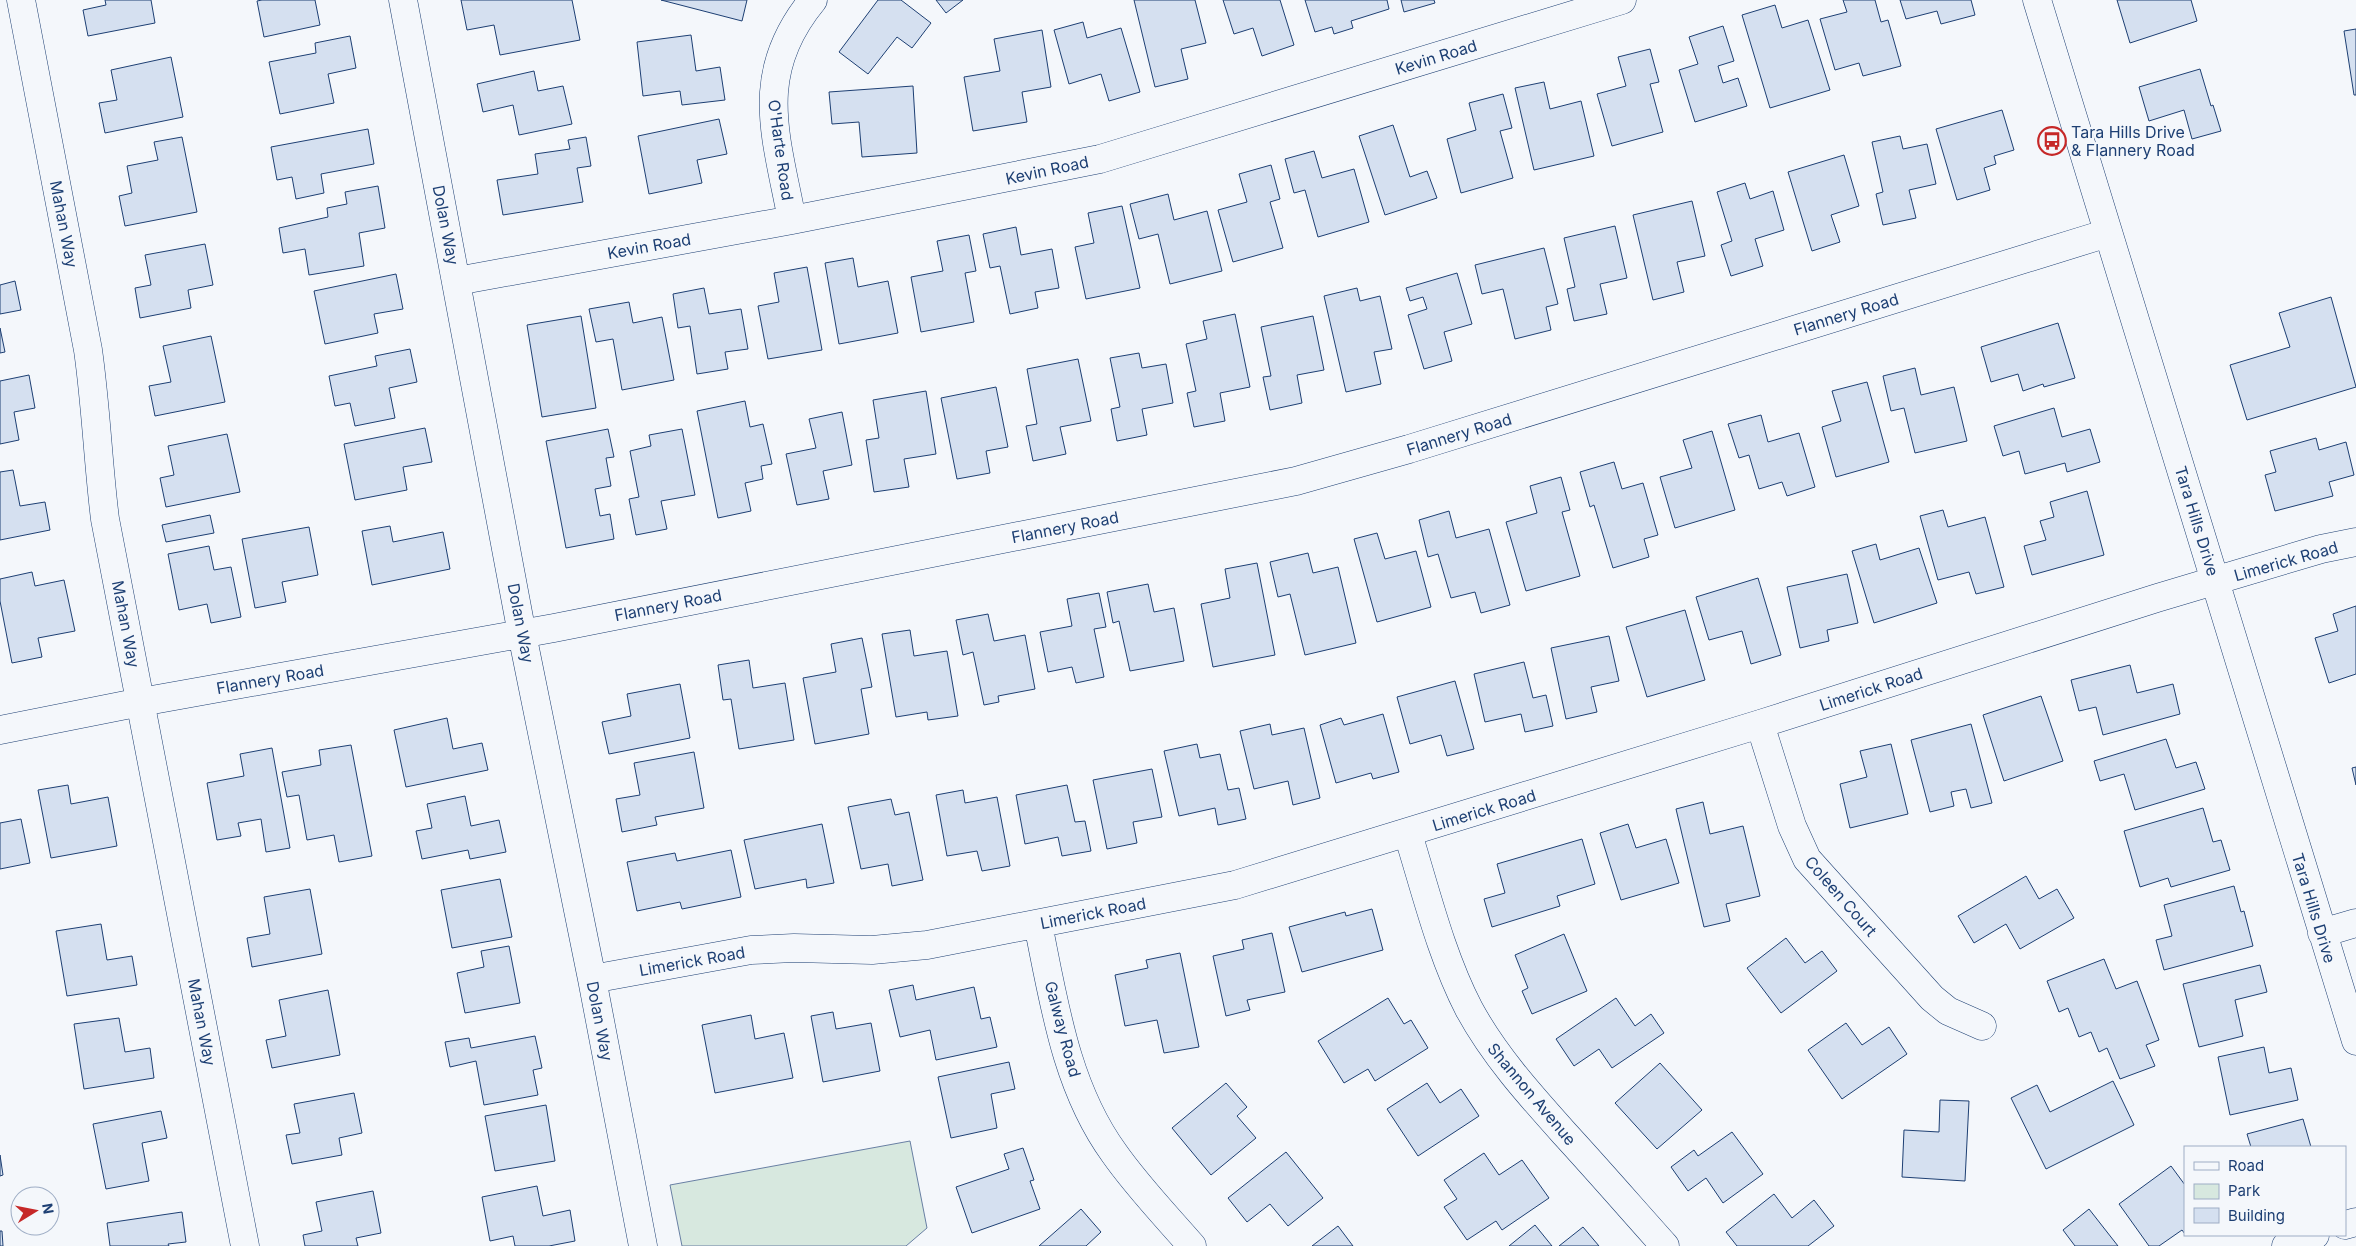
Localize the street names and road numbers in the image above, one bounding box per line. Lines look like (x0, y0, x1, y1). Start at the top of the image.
street label: Kevin Road (1393, 35, 1479, 79)
street label: O'Harte Road (764, 98, 798, 202)
street label: Kevin Road (1004, 151, 1090, 189)
street label: Mahan Way (46, 179, 82, 269)
street label: Dolan Way (428, 184, 464, 266)
street label: Kevin Road (606, 229, 692, 263)
street label: Flannery Road (1791, 289, 1901, 339)
street label: Flannery Road (1404, 409, 1514, 459)
street label: Tara Hills Drive (2171, 464, 2223, 578)
street label: Flannery Road (1010, 507, 1120, 547)
street label: Limerick Road (2232, 537, 2340, 585)
street label: Mahan Way (108, 579, 144, 669)
street label: Dolan Way (503, 582, 539, 664)
street label: Flannery Road (613, 585, 723, 625)
street label: Flannery Road (215, 660, 325, 698)
street label: Limerick Road (1817, 663, 1925, 715)
street label: Limerick Road (1430, 785, 1538, 835)
street label: Tara Hills Drive (2288, 851, 2340, 965)
street label: Coleen Court (1801, 852, 1881, 940)
street label: Limerick Road (1038, 893, 1148, 933)
street label: Limerick Road (637, 942, 747, 980)
street label: Mahan Way (184, 977, 220, 1067)
street label: Galway Road (1041, 979, 1085, 1079)
street label: Dolan Way (582, 980, 618, 1062)
street label: Shannon Avenue (1483, 1039, 1581, 1149)

